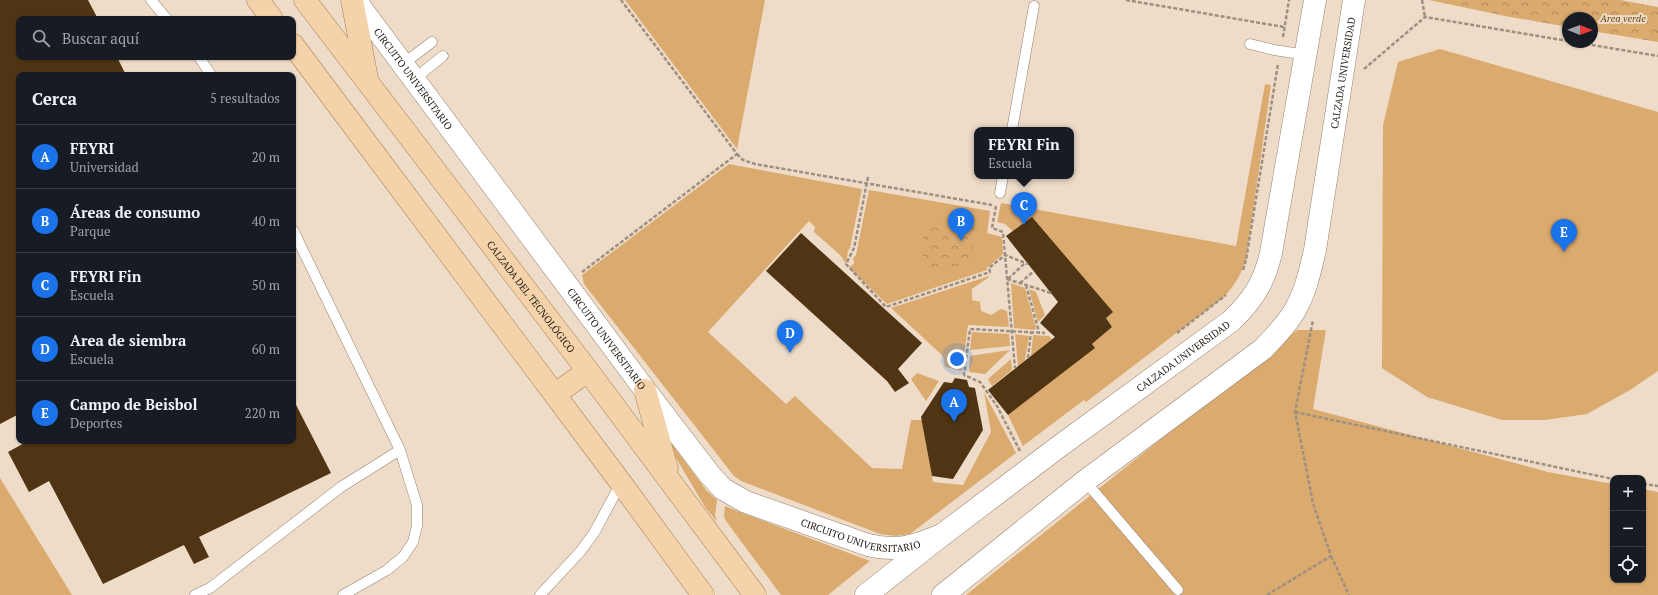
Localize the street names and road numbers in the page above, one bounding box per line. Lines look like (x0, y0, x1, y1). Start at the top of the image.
street label: CALZADA UNIVERSIDAD (1327, 16, 1358, 130)
street label: CIRCUITO UNIVERSITARIO (371, 25, 456, 132)
street label: CALZADA DEL TECNOLÓGICO (484, 238, 578, 355)
street label: CIRCUITO UNIVERSITARIO (565, 285, 649, 392)
street label: CALZADA UNIVERSIDAD (1134, 318, 1232, 395)
street label: CIRCUITO UNIVERSITARIO (799, 515, 922, 555)

